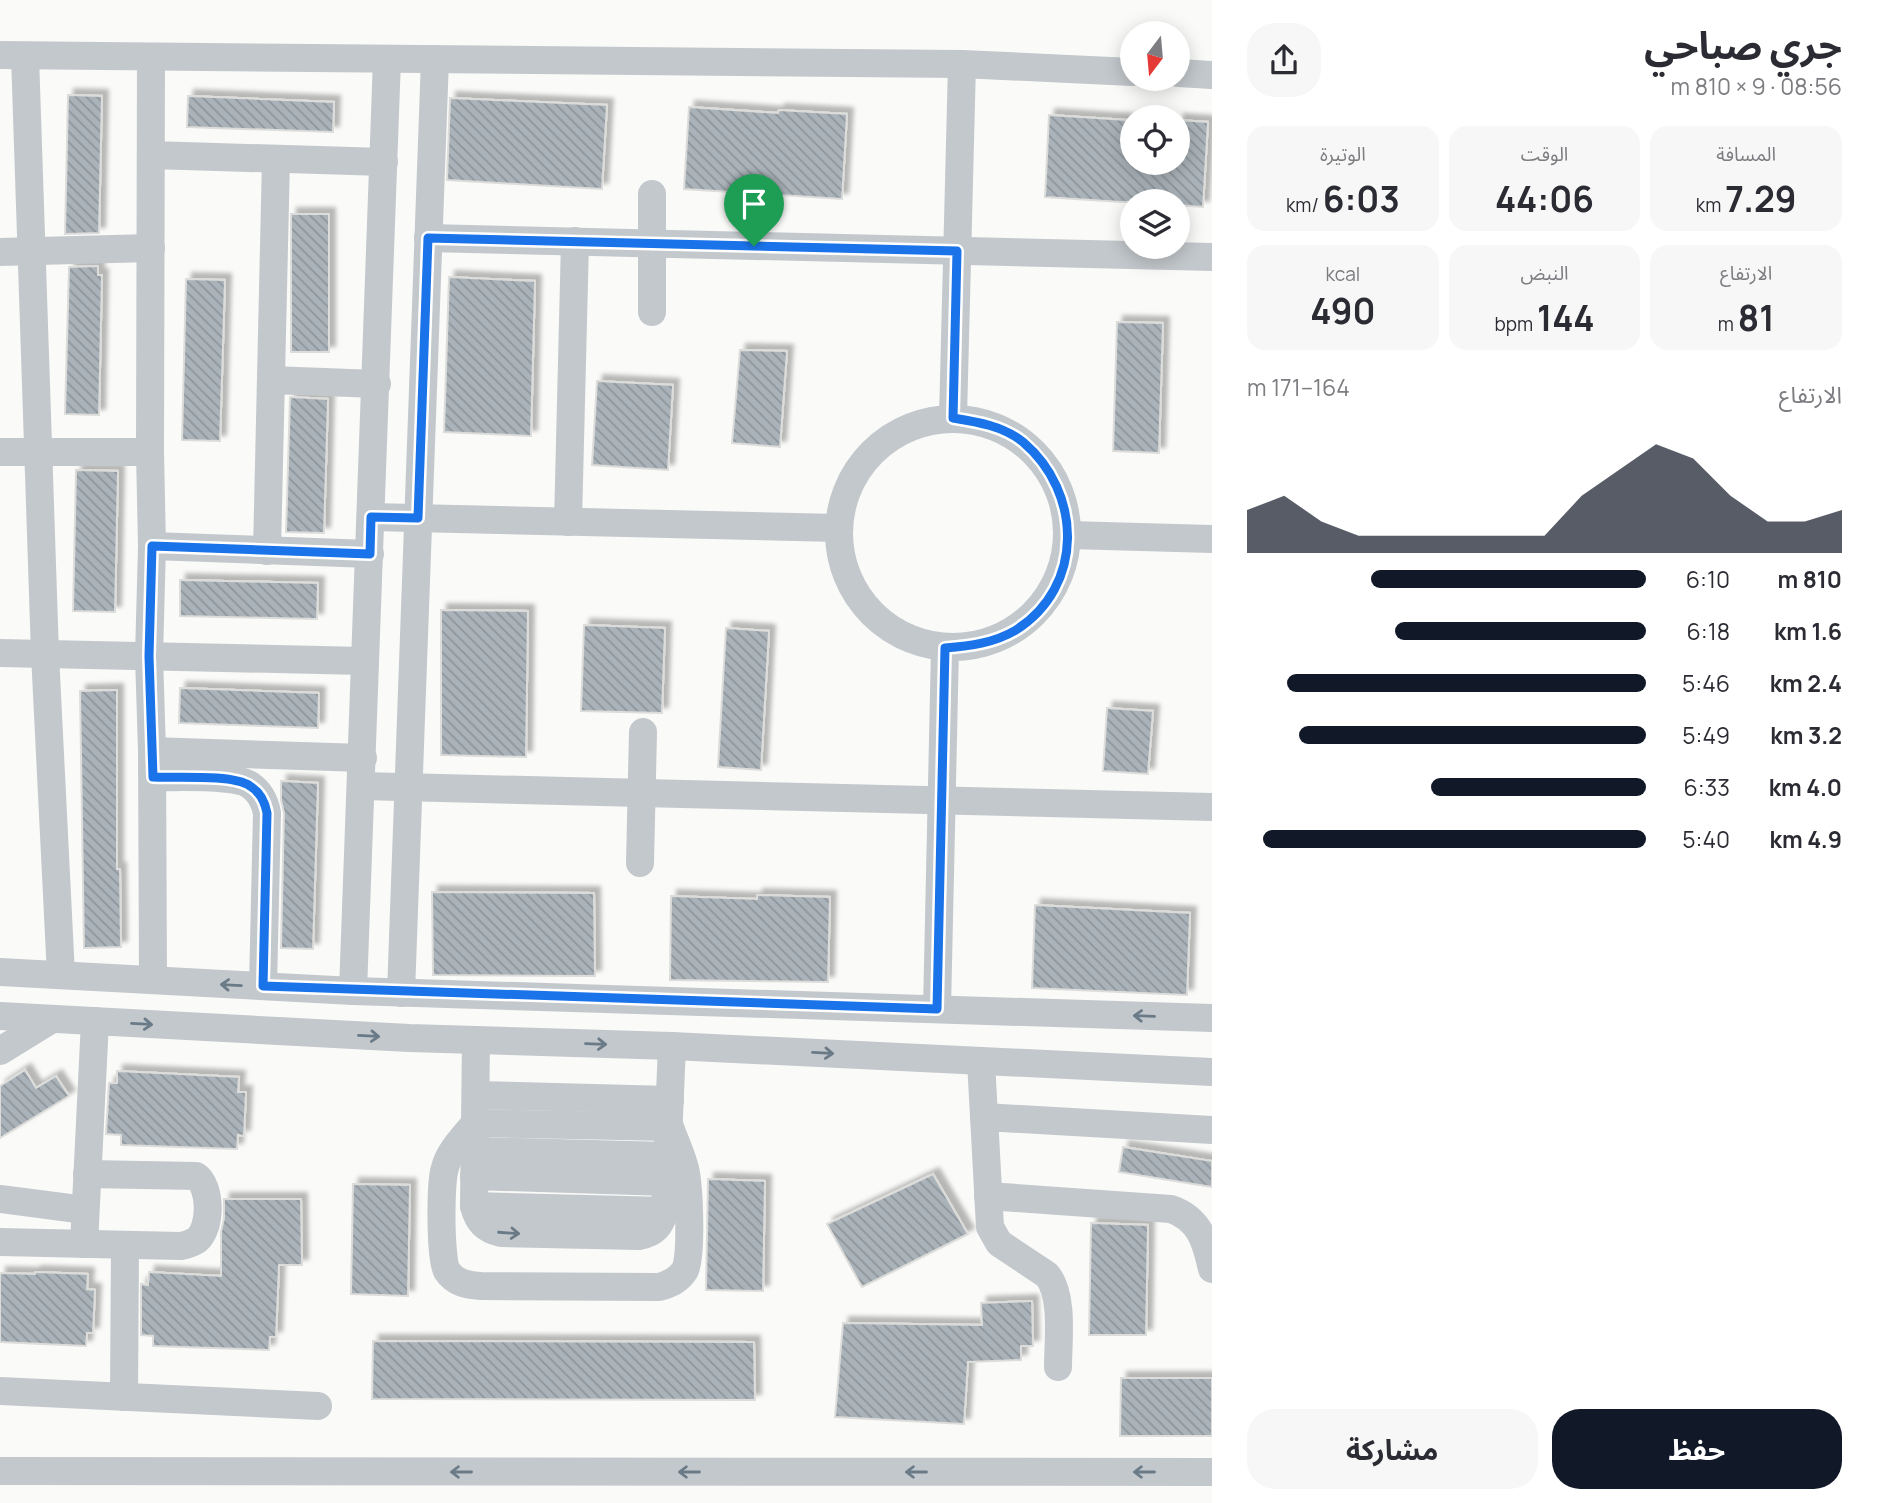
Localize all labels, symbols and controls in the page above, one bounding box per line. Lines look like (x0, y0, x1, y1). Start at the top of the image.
text: جري صباحي (1644, 18, 1842, 70)
north arrow (1120, 21, 1190, 91)
map controls (1120, 21, 1190, 259)
button: share (1247, 23, 1321, 97)
text: 08:56 · 9 × 810 m (1671, 70, 1842, 102)
button: locate (1120, 105, 1190, 175)
text: الوتيرة (1320, 141, 1366, 167)
text: الوقت (1521, 141, 1568, 167)
text: المسافة (1716, 141, 1776, 167)
pin (724, 174, 784, 246)
text: 6:03 (1323, 175, 1400, 223)
text: 44:06 (1495, 175, 1594, 223)
text: 7.29 (1725, 175, 1797, 223)
icon: arrive (735, 185, 773, 223)
button: layers (1120, 189, 1190, 259)
text: /km (1286, 192, 1323, 218)
text: km (1696, 192, 1725, 218)
text: النبض (1520, 260, 1569, 286)
text: الارتفاع (1720, 260, 1772, 286)
text: kcal (1325, 261, 1360, 287)
text: 490 (1310, 287, 1375, 335)
text: 144 (1537, 294, 1594, 342)
text: 81 (1738, 294, 1775, 342)
text: bpm (1495, 311, 1537, 337)
text: m (1718, 311, 1738, 337)
text: 164–171 m (1247, 371, 1350, 403)
text: الارتفاع (1779, 378, 1842, 410)
text: 6:10 (1686, 563, 1730, 595)
text: 810 m (1777, 563, 1842, 595)
text: 6:18 (1687, 615, 1730, 647)
text: 1.6 km (1774, 615, 1842, 647)
text: 5:46 (1682, 667, 1730, 699)
text: 2.4 km (1770, 667, 1842, 699)
text: 5:49 (1682, 719, 1730, 751)
text: 3.2 km (1770, 719, 1842, 751)
text: 6:33 (1683, 771, 1730, 803)
text: 4.0 km (1769, 771, 1842, 803)
text: 5:40 (1682, 823, 1730, 855)
text: 4.9 km (1770, 823, 1842, 855)
one-way arrow (220, 978, 243, 991)
one-way arrow (1133, 1009, 1156, 1022)
one-way arrow (130, 1017, 153, 1030)
one-way arrow (357, 1029, 380, 1042)
one-way arrow (584, 1037, 607, 1051)
one-way arrow (812, 1047, 835, 1060)
one-way arrow (497, 1226, 520, 1239)
button: مشاركة (1247, 1409, 1538, 1489)
button: حفظ (1552, 1409, 1842, 1489)
one-way arrow (450, 1465, 473, 1479)
one-way arrow (678, 1465, 701, 1479)
one-way arrow (905, 1465, 928, 1479)
one-way arrow (1133, 1465, 1156, 1479)

